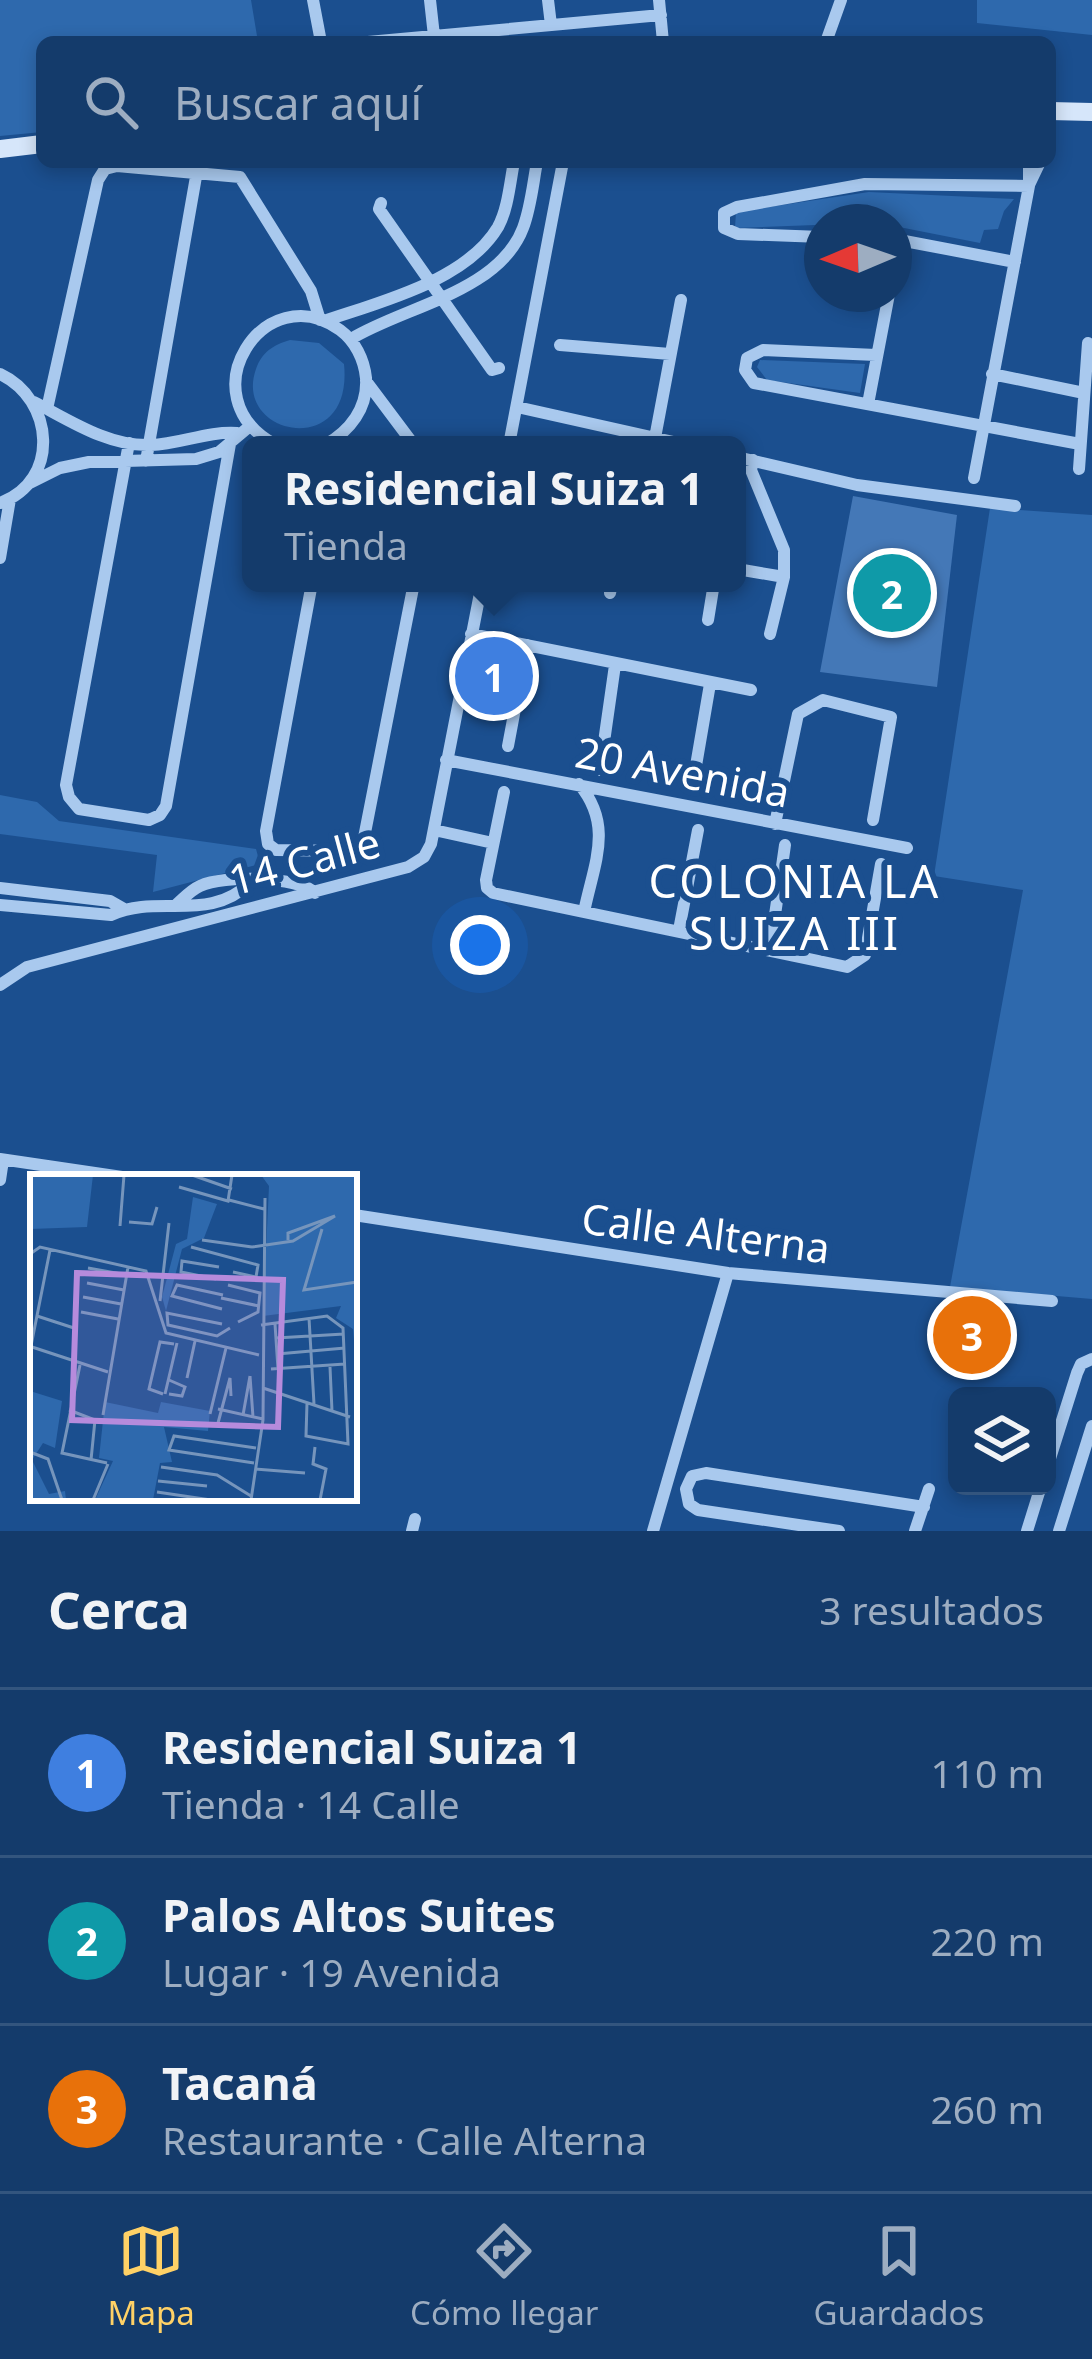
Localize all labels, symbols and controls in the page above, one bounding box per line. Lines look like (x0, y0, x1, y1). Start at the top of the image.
search box (36, 36, 1056, 168)
icon: search (78, 69, 144, 135)
text: Buscar aquí (174, 72, 422, 133)
north arrow (804, 204, 912, 312)
popup (242, 436, 746, 592)
text: Residencial Suiza 1 (284, 457, 704, 518)
text: Tienda (284, 518, 408, 571)
pin: 2 (853, 548, 931, 638)
pin: 1 (455, 631, 533, 721)
street label: 20 Avenida (571, 722, 795, 820)
street label: 14 Calle (222, 812, 386, 908)
district label: COLONIA LA SUIZA III (649, 850, 941, 963)
your location (450, 915, 510, 975)
inset map (30, 1174, 357, 1501)
street label: Calle Alterna (579, 1188, 833, 1276)
pin: 3 (933, 1290, 1011, 1380)
map controls (948, 1387, 1056, 1495)
button: layers (948, 1387, 1056, 1495)
text: Cerca (48, 1574, 190, 1644)
text: 3 resultados (819, 1583, 1044, 1636)
text: Residencial Suiza 1 (162, 1716, 582, 1777)
text: 1 (76, 1746, 98, 1799)
text: 110 m (930, 1746, 1044, 1799)
text: Tienda · 14 Calle (162, 1777, 460, 1830)
text: Palos Altos Suites (162, 1884, 556, 1945)
text: 2 (76, 1914, 98, 1967)
text: 220 m (930, 1914, 1044, 1967)
text: Lugar · 19 Avenida (162, 1945, 501, 1998)
text: Tacaná (162, 2052, 318, 2113)
text: 3 (76, 2082, 98, 2135)
text: 260 m (930, 2082, 1044, 2135)
text: Restaurante · Calle Alterna (162, 2113, 647, 2166)
tab: Mapa (108, 2218, 195, 2335)
tab: Cómo llegar (410, 2218, 598, 2335)
tab: Guardados (814, 2218, 984, 2335)

